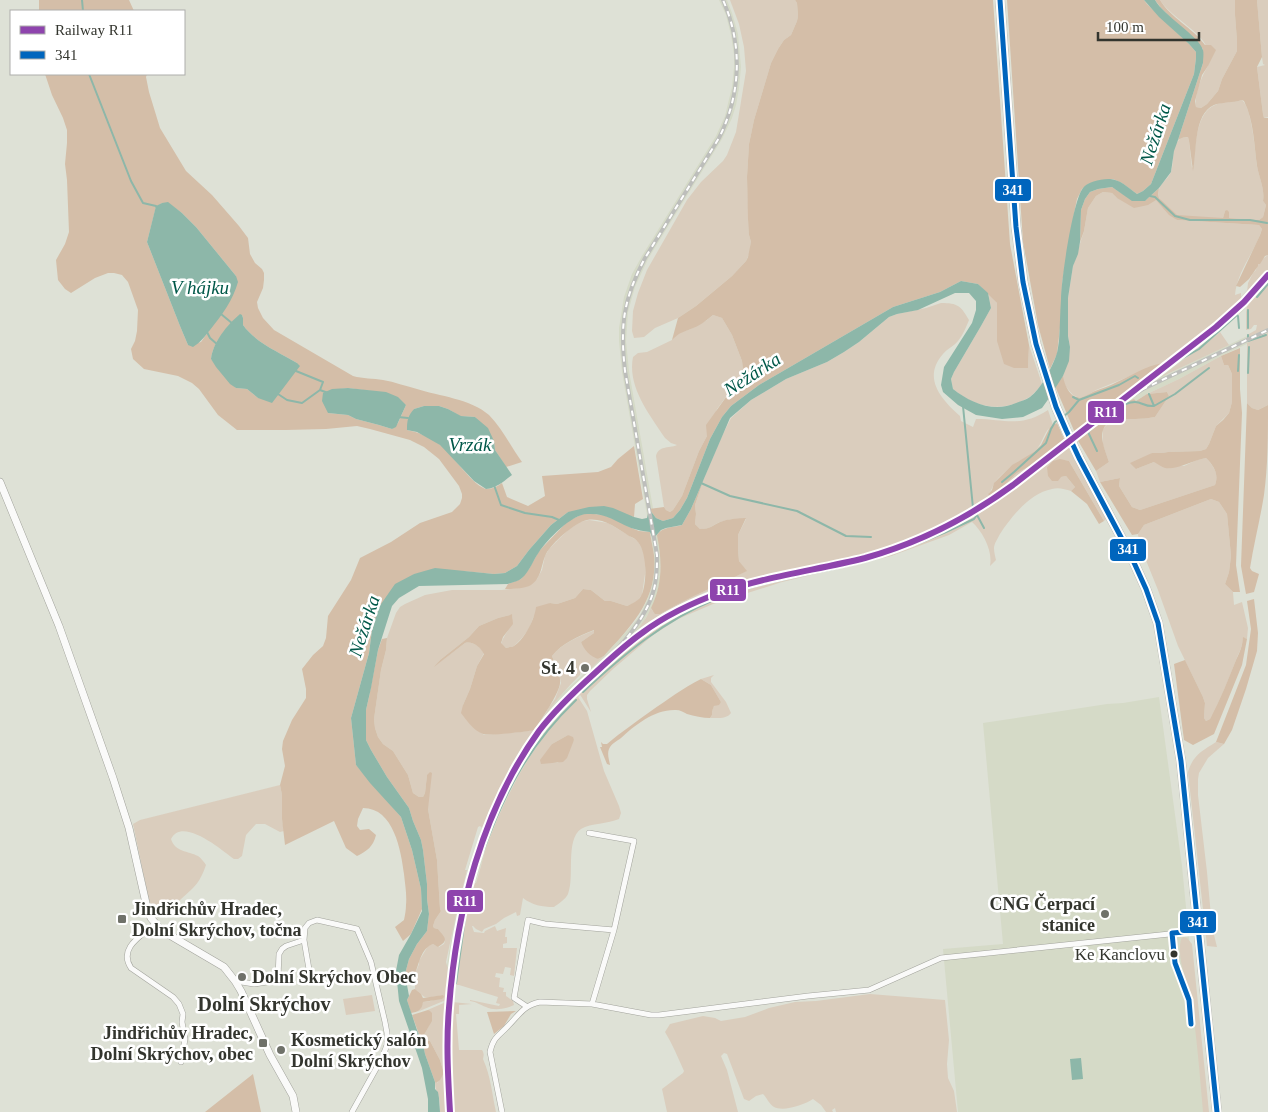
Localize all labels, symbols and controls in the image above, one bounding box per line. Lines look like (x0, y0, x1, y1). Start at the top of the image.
legend (10, 10, 185, 75)
scale bar (1098, 10, 1199, 42)
text: 100 m (1106, 19, 1144, 35)
text: Railway R11 (55, 22, 133, 38)
text: 341 (55, 47, 78, 63)
water label: Nežárka (1135, 101, 1175, 168)
line badge: 341 (994, 178, 1032, 202)
text: 341 (1003, 183, 1024, 198)
water label: V hájku (171, 277, 229, 298)
water label: Nežárka (719, 348, 784, 401)
line badge: R11 (1087, 400, 1125, 424)
text: R11 (1094, 405, 1118, 420)
water label: Vrzák (449, 434, 492, 455)
line badge: 341 (1109, 538, 1147, 562)
text: 341 (1118, 542, 1139, 557)
line badge: R11 (709, 578, 747, 602)
text: R11 (716, 583, 740, 598)
water label: Nežárka (344, 593, 384, 660)
place label: St. 4 (541, 658, 575, 678)
marker: St. 4 (579, 662, 591, 674)
line badge: R11 (446, 889, 484, 913)
place label: CNG Čerpací stanice (990, 893, 1096, 935)
text: R11 (453, 894, 477, 909)
place label: Jindřichův Hradec, Dolní Skrýchov, točna (132, 899, 302, 940)
marker: CNG Čerpací stanice (1099, 908, 1111, 920)
line badge: 341 (1179, 910, 1217, 934)
marker: Jindřichův Hradec, Dolní Skrýchov, točna (116, 913, 128, 925)
text: 341 (1188, 915, 1209, 930)
place label: Ke Kanclovu (1075, 945, 1165, 964)
marker: Ke Kanclovu (1169, 949, 1179, 959)
place label: Dolní Skrýchov Obec (252, 967, 416, 987)
marker: Dolní Skrýchov Obec (236, 971, 248, 983)
district label: Dolní Skrýchov (198, 993, 330, 1016)
place label: Jindřichův Hradec, Dolní Skrýchov, obec (90, 1023, 253, 1064)
place label: Kosmetický salón Dolní Skrýchov (291, 1030, 427, 1071)
marker: Jindřichův Hradec, Dolní Skrýchov, obec (257, 1037, 269, 1049)
marker: Kosmetický salón Dolní Skrýchov (275, 1044, 287, 1056)

